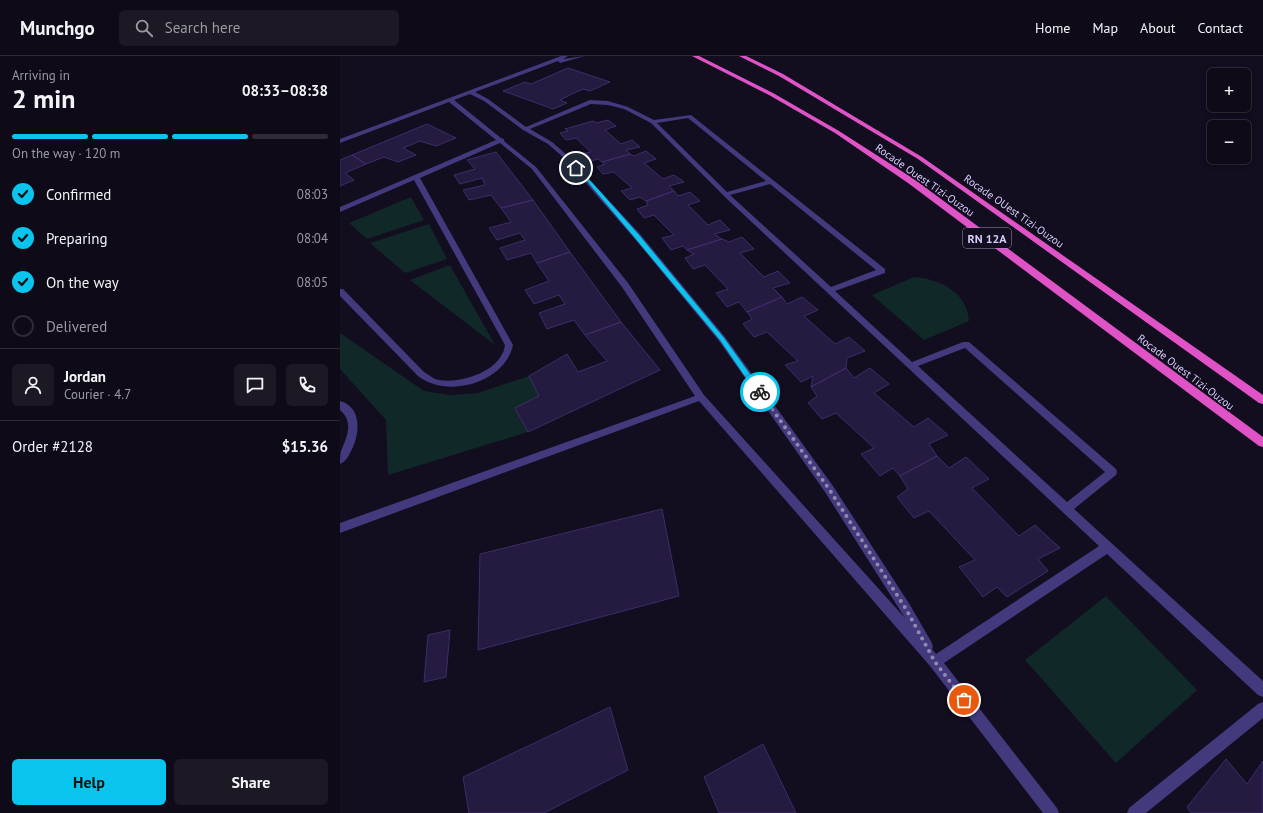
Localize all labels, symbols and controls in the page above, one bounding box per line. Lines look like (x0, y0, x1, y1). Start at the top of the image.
search box (119, 10, 399, 46)
text: Munchgo (20, 16, 95, 40)
icon: search (133, 17, 155, 39)
text: Search here (165, 18, 240, 37)
text: Home (1035, 19, 1070, 37)
text: Map (1092, 19, 1118, 37)
text: About (1140, 19, 1176, 37)
text: Contact (1198, 19, 1243, 37)
text: Arriving in (12, 67, 70, 84)
map controls (1207, 68, 1251, 164)
button: + (1207, 68, 1251, 112)
text: 08:33–08:38 (242, 81, 328, 100)
text: 2 min (12, 82, 75, 115)
button: − (1207, 120, 1251, 164)
street label: Rocade Ouest Tizi-Ouzou (873, 141, 977, 220)
text: On the way · 120 m (12, 145, 120, 162)
pin (559, 151, 593, 185)
icon: home (565, 157, 587, 179)
street label: Rocade OUest Tizi-Ouzou (961, 171, 1067, 251)
icon: check (12, 183, 34, 205)
text: Confirmed (46, 185, 111, 204)
text: 08:03 (297, 186, 328, 203)
icon: check (12, 227, 34, 249)
road number: RN 12A (963, 228, 1011, 248)
text: Preparing (46, 229, 108, 248)
text: 08:04 (297, 230, 328, 247)
icon: check (12, 271, 34, 293)
text: On the way (46, 273, 119, 292)
text: 08:05 (297, 274, 328, 291)
text: Delivered (46, 317, 107, 336)
street label: Rocade Ouest Tizi-Ouzou (1135, 331, 1237, 413)
button: person (12, 364, 54, 406)
button: chat (234, 364, 276, 406)
button: phone (286, 364, 328, 406)
text: Jordan (64, 367, 106, 386)
courier (740, 372, 780, 412)
icon: bike (749, 381, 771, 403)
text: Courier · 4.7 (64, 386, 131, 403)
text: Order #2128 (12, 437, 93, 456)
text: $15.36 (282, 437, 328, 456)
pin (947, 683, 981, 717)
icon: bag (953, 689, 975, 711)
button: Help (12, 759, 166, 805)
button: Share (174, 759, 328, 805)

